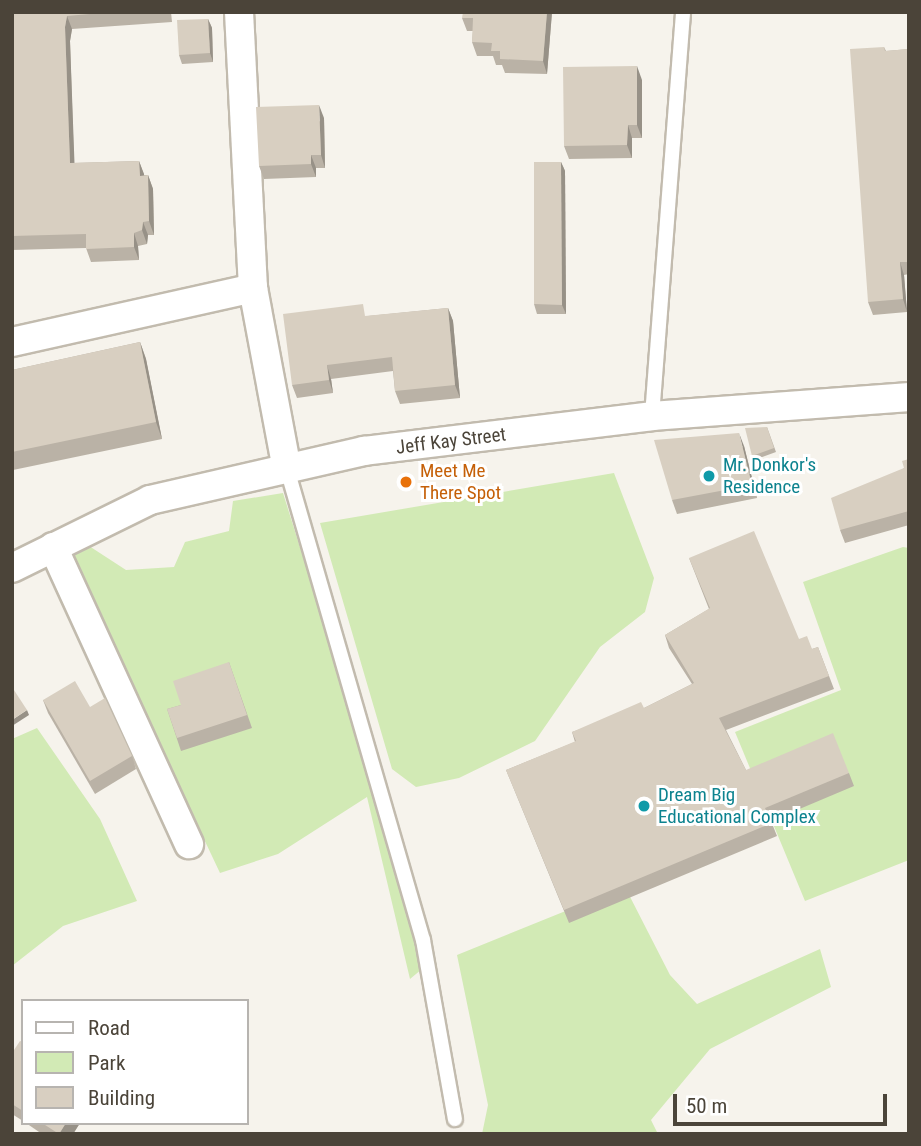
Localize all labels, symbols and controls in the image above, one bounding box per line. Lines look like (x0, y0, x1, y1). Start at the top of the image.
street label: Jeff Kay Street (395, 423, 507, 459)
place label: Mr. Donkor's Residence (723, 454, 816, 498)
place label: Meet Me There Spot (420, 460, 501, 504)
marker: Mr. Donkor's Residence (701, 468, 717, 484)
marker: Meet Me There Spot (398, 474, 414, 490)
place label: Dream Big Educational Complex (658, 784, 816, 828)
marker: Dream Big Educational Complex (636, 798, 652, 814)
legend (21, 999, 248, 1125)
text: Road (88, 1016, 130, 1040)
text: Park (88, 1051, 125, 1075)
scale bar (676, 1080, 890, 1124)
text: Building (88, 1086, 155, 1110)
text: 50 m (686, 1094, 727, 1118)

